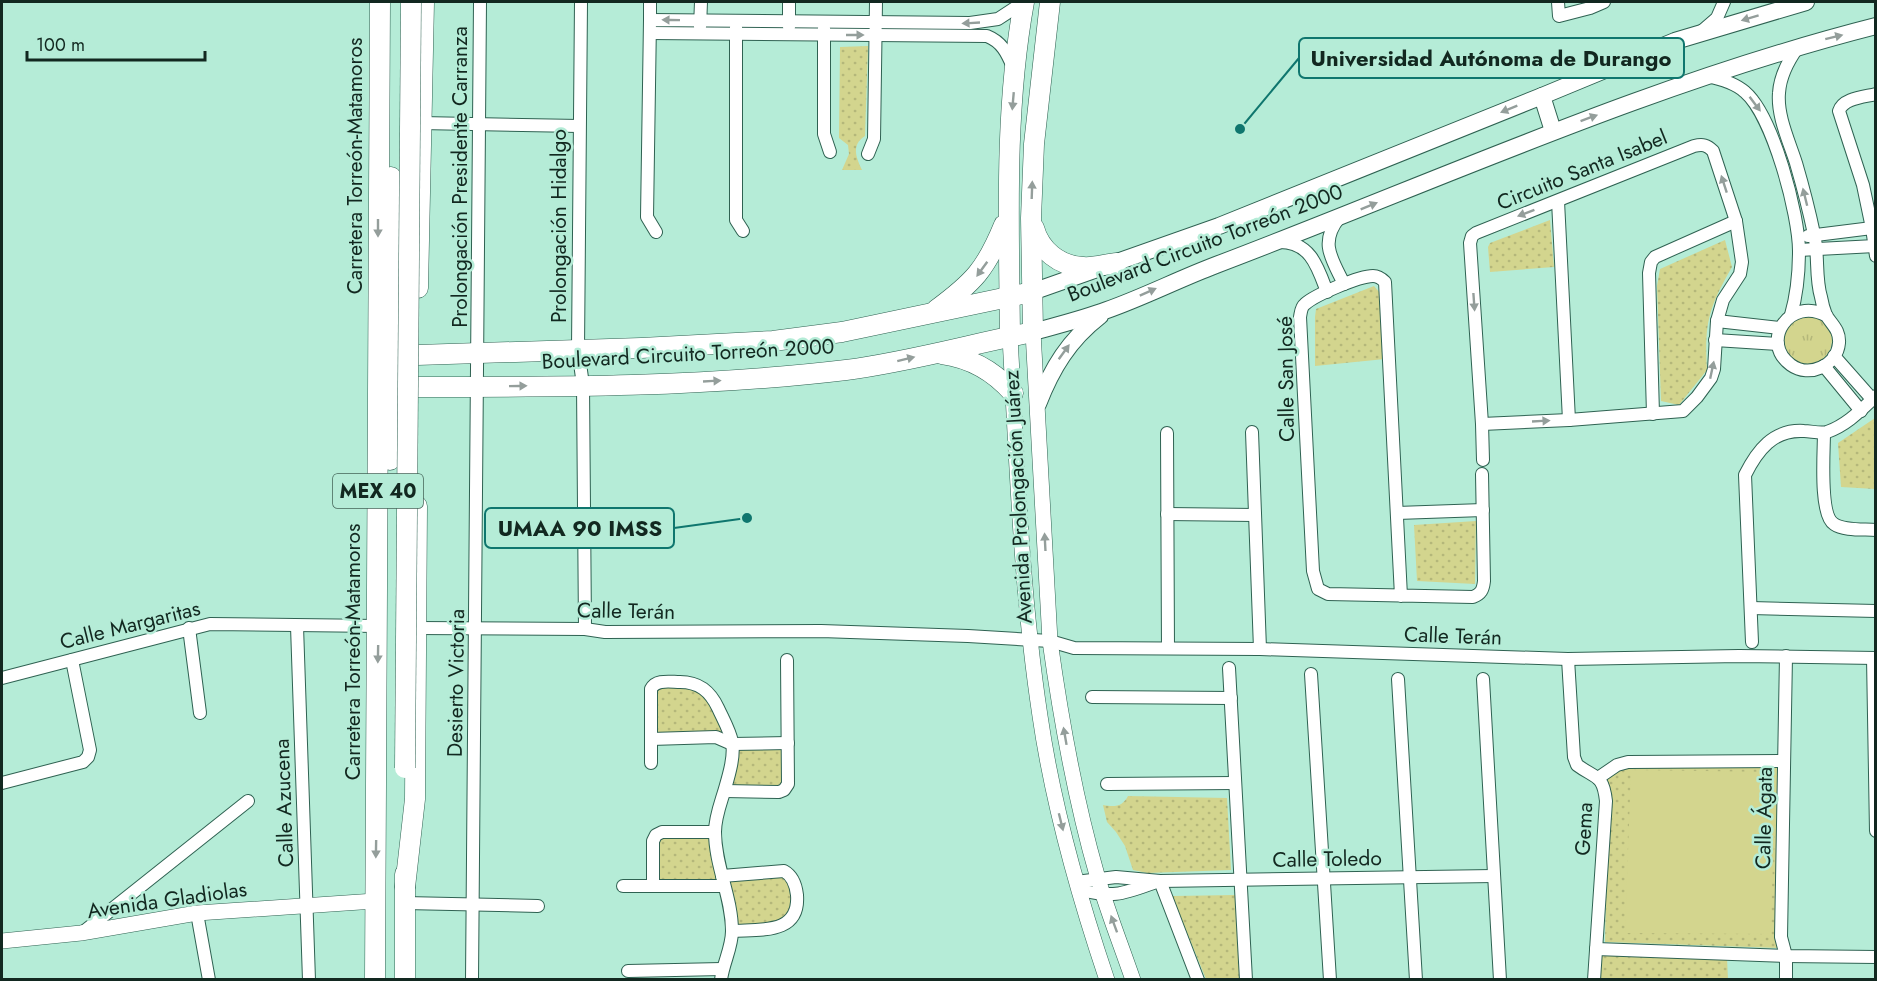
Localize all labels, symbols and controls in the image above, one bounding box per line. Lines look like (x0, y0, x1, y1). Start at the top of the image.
one-way arrow (1741, 14, 1759, 23)
one-way arrow (662, 15, 681, 25)
one-way arrow (962, 18, 981, 27)
scale bar (27, 24, 206, 62)
street label: Prolongación Presidente Carranza (445, 26, 475, 328)
one-way arrow (846, 30, 865, 39)
one-way arrow (1824, 31, 1843, 41)
text: 100 m (36, 32, 85, 58)
street label: Carretera Torreón-Matamoros (340, 38, 370, 294)
callout: Universidad Autónoma de Durango (1299, 38, 1684, 78)
text: Universidad Autónoma de Durango (1311, 42, 1671, 74)
one-way arrow (1008, 92, 1017, 111)
one-way arrow (1749, 96, 1761, 112)
one-way arrow (1500, 104, 1518, 114)
one-way arrow (1580, 113, 1598, 123)
street label: Circuito Santa Isabel (1492, 122, 1672, 218)
street label: Prolongación Hidalgo (544, 129, 574, 323)
one-way arrow (1719, 175, 1728, 193)
street label: Boulevard Circuito Torreón 2000 (1063, 176, 1347, 310)
one-way arrow (1027, 180, 1037, 199)
one-way arrow (1800, 187, 1809, 205)
one-way arrow (1360, 201, 1378, 211)
one-way arrow (1517, 209, 1535, 218)
one-way arrow (373, 218, 383, 237)
one-way arrow (976, 261, 988, 277)
one-way arrow (1139, 287, 1157, 297)
one-way arrow (1469, 292, 1479, 311)
street label: Calle San José (1270, 316, 1302, 442)
street label: Boulevard Circuito Torreón 2000 (541, 331, 835, 377)
one-way arrow (1058, 345, 1070, 361)
one-way arrow (897, 354, 915, 364)
one-way arrow (1708, 360, 1717, 379)
street label: Avenida Prolongación Juárez (996, 369, 1040, 625)
one-way arrow (703, 376, 722, 386)
one-way arrow (508, 382, 527, 391)
one-way arrow (1531, 417, 1550, 426)
road number: MEX 40 (333, 474, 423, 508)
callout: UMAA 90 IMSS (485, 508, 674, 548)
text: UMAA 90 IMSS (498, 512, 662, 544)
street label: Carretera Torreón-Matamoros (338, 524, 368, 780)
one-way arrow (1041, 532, 1050, 551)
street label: Calle Margaritas (57, 593, 203, 657)
street label: Calle Terán (577, 595, 675, 627)
street label: Desierto Victoria (440, 609, 472, 757)
street label: Calle Terán (1403, 619, 1503, 653)
one-way arrow (373, 644, 383, 663)
one-way arrow (1061, 726, 1070, 745)
street label: Calle Azucena (267, 738, 301, 868)
street label: Calle Ágata (1748, 767, 1780, 869)
street label: Gema (1568, 801, 1600, 857)
one-way arrow (1056, 813, 1066, 831)
one-way arrow (371, 839, 380, 858)
street label: Calle Toledo (1272, 843, 1382, 875)
street label: Avenida Gladiolas (85, 874, 249, 926)
one-way arrow (1108, 915, 1118, 933)

